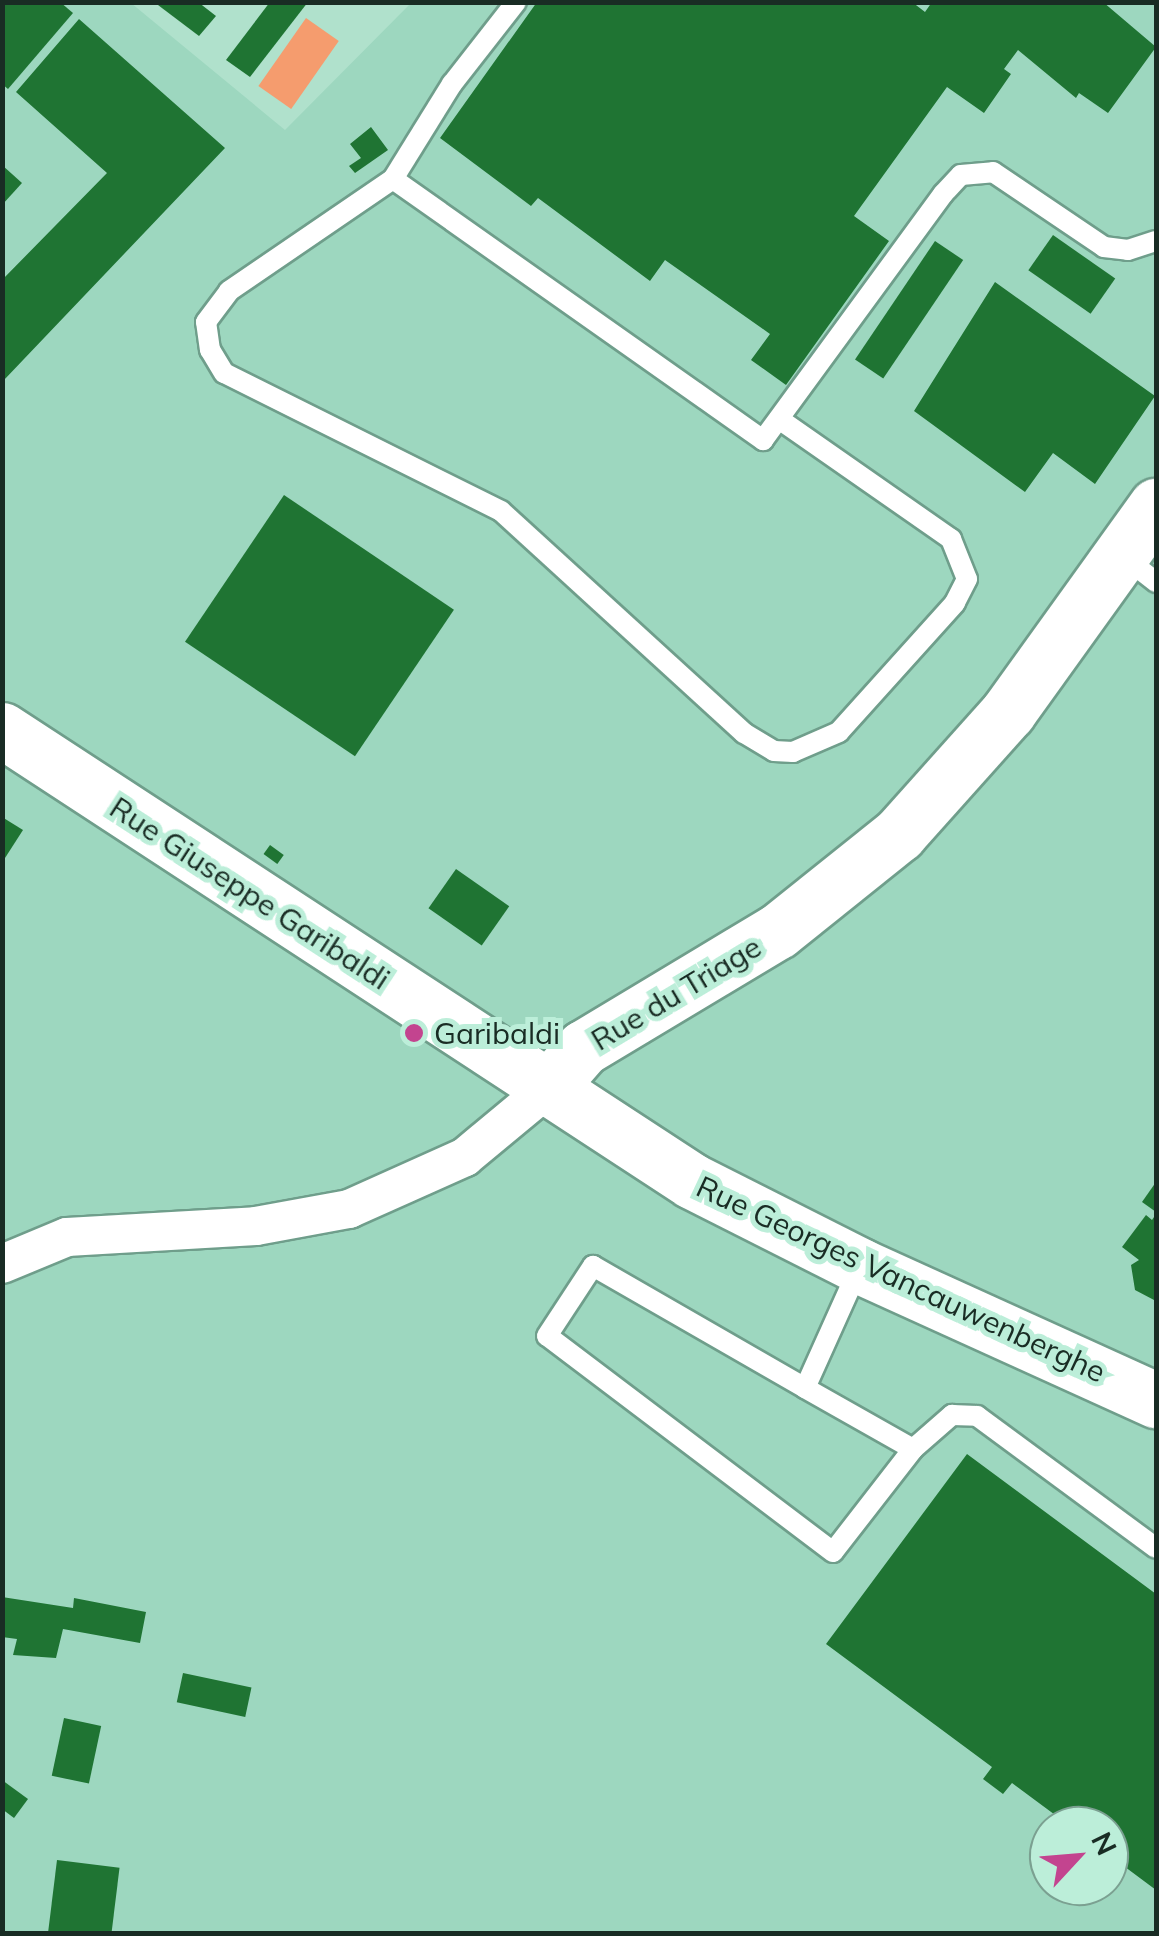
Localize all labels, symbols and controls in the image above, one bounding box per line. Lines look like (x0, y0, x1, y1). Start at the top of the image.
street label: Rue Giuseppe Garibaldi (103, 789, 397, 997)
street label: Rue du Triage (585, 928, 767, 1058)
place label: Garibaldi (434, 1015, 560, 1051)
marker: Garibaldi (403, 1022, 425, 1044)
street label: Rue Georges Vancauwenberghe (691, 1168, 1111, 1390)
north arrow (1029, 1806, 1129, 1906)
text: N (1084, 1826, 1125, 1861)

